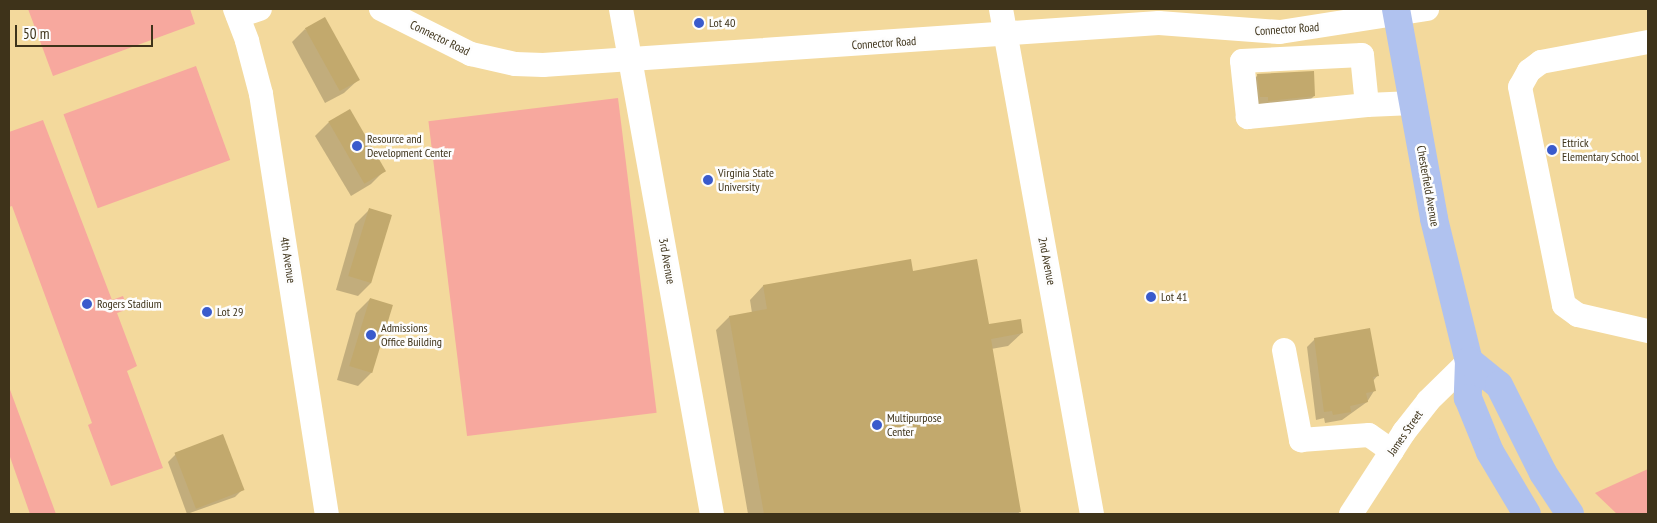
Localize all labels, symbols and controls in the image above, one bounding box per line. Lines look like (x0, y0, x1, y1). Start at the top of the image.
scale bar (18, 15, 155, 47)
place label: Lot 40 (709, 16, 735, 30)
street label: Connector Road (408, 17, 472, 59)
marker: Lot 40 (693, 17, 705, 29)
street label: Connector Road (1254, 20, 1320, 38)
text: 50 m (23, 24, 49, 43)
street label: Connector Road (851, 34, 917, 52)
place label: Resource and Development Center (367, 132, 452, 160)
place label: Ettrick Elementary School (1562, 136, 1639, 164)
marker: Resource and Development Center (351, 140, 363, 152)
street label: Chesterfield Avenue (1414, 144, 1442, 228)
marker: Ettrick Elementary School (1546, 144, 1558, 156)
place label: Virginia State University (718, 166, 774, 194)
marker: Virginia State University (702, 174, 714, 186)
street label: 4th Avenue (277, 236, 299, 284)
street label: 2nd Avenue (1035, 236, 1059, 286)
street label: 3rd Avenue (656, 237, 678, 285)
place label: Lot 41 (1161, 290, 1187, 304)
marker: Lot 41 (1145, 291, 1157, 303)
place label: Rogers Stadium (97, 297, 162, 311)
marker: Rogers Stadium (81, 298, 93, 310)
place label: Lot 29 (217, 305, 243, 319)
marker: Lot 29 (201, 306, 213, 318)
place label: Admissions Office Building (381, 321, 442, 349)
marker: Admissions Office Building (365, 329, 377, 341)
street label: James Street (1384, 408, 1426, 458)
place label: Multipurpose Center (887, 411, 942, 439)
marker: Multipurpose Center (871, 419, 883, 431)

